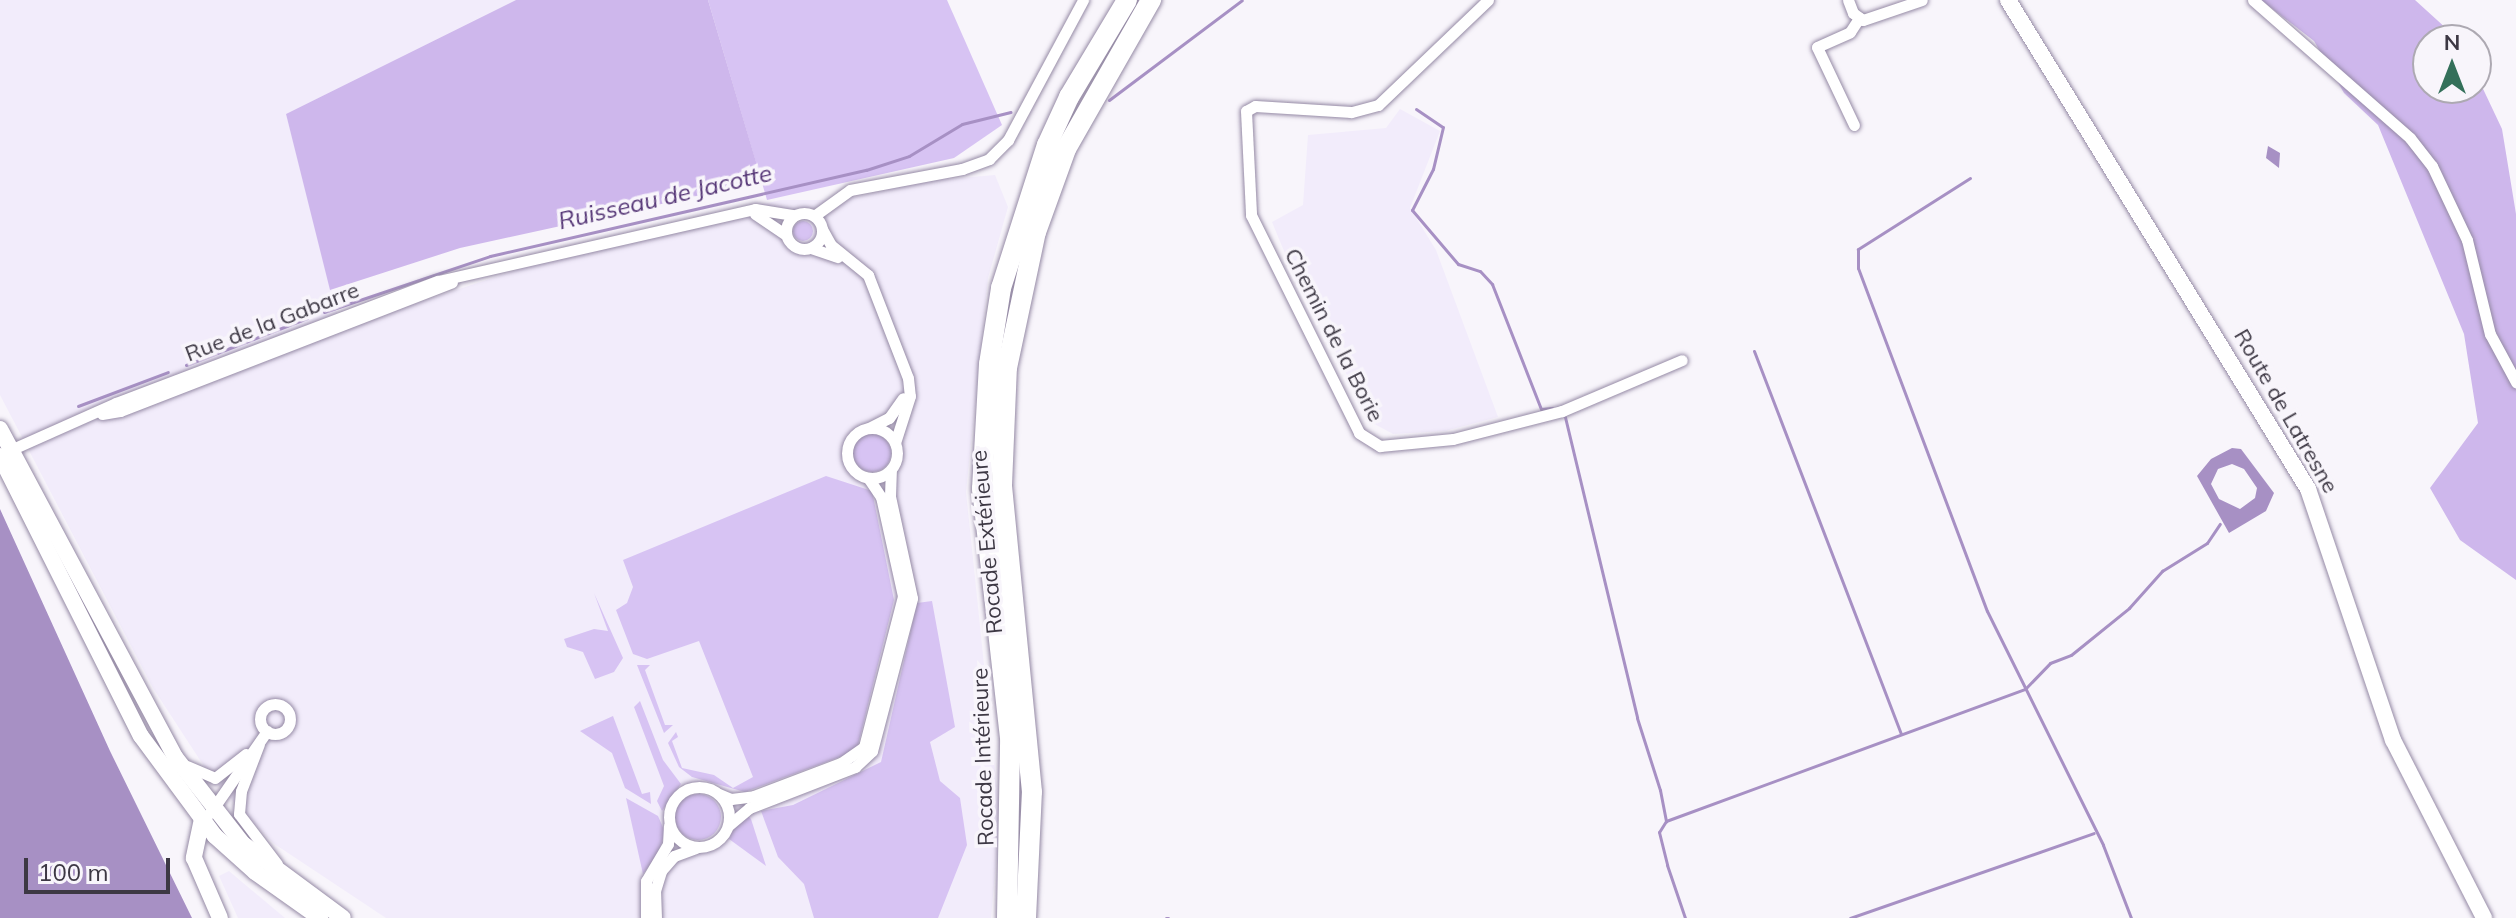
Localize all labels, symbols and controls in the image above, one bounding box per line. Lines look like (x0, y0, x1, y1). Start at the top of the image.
north arrow (2412, 24, 2492, 104)
text: N (2444, 28, 2460, 56)
water label: Ruisseau de Jacotte (555, 158, 775, 236)
street label: Chemin de la Borie (1279, 244, 1389, 426)
street label: Rue de la Gabarre (181, 277, 363, 367)
street label: Route de Latresne (2228, 324, 2344, 498)
street label: Rocade Extérieure (966, 449, 1008, 635)
street label: Rocade Intérieure (967, 667, 999, 847)
scale bar (28, 842, 174, 892)
text: 100 m (38, 857, 109, 887)

